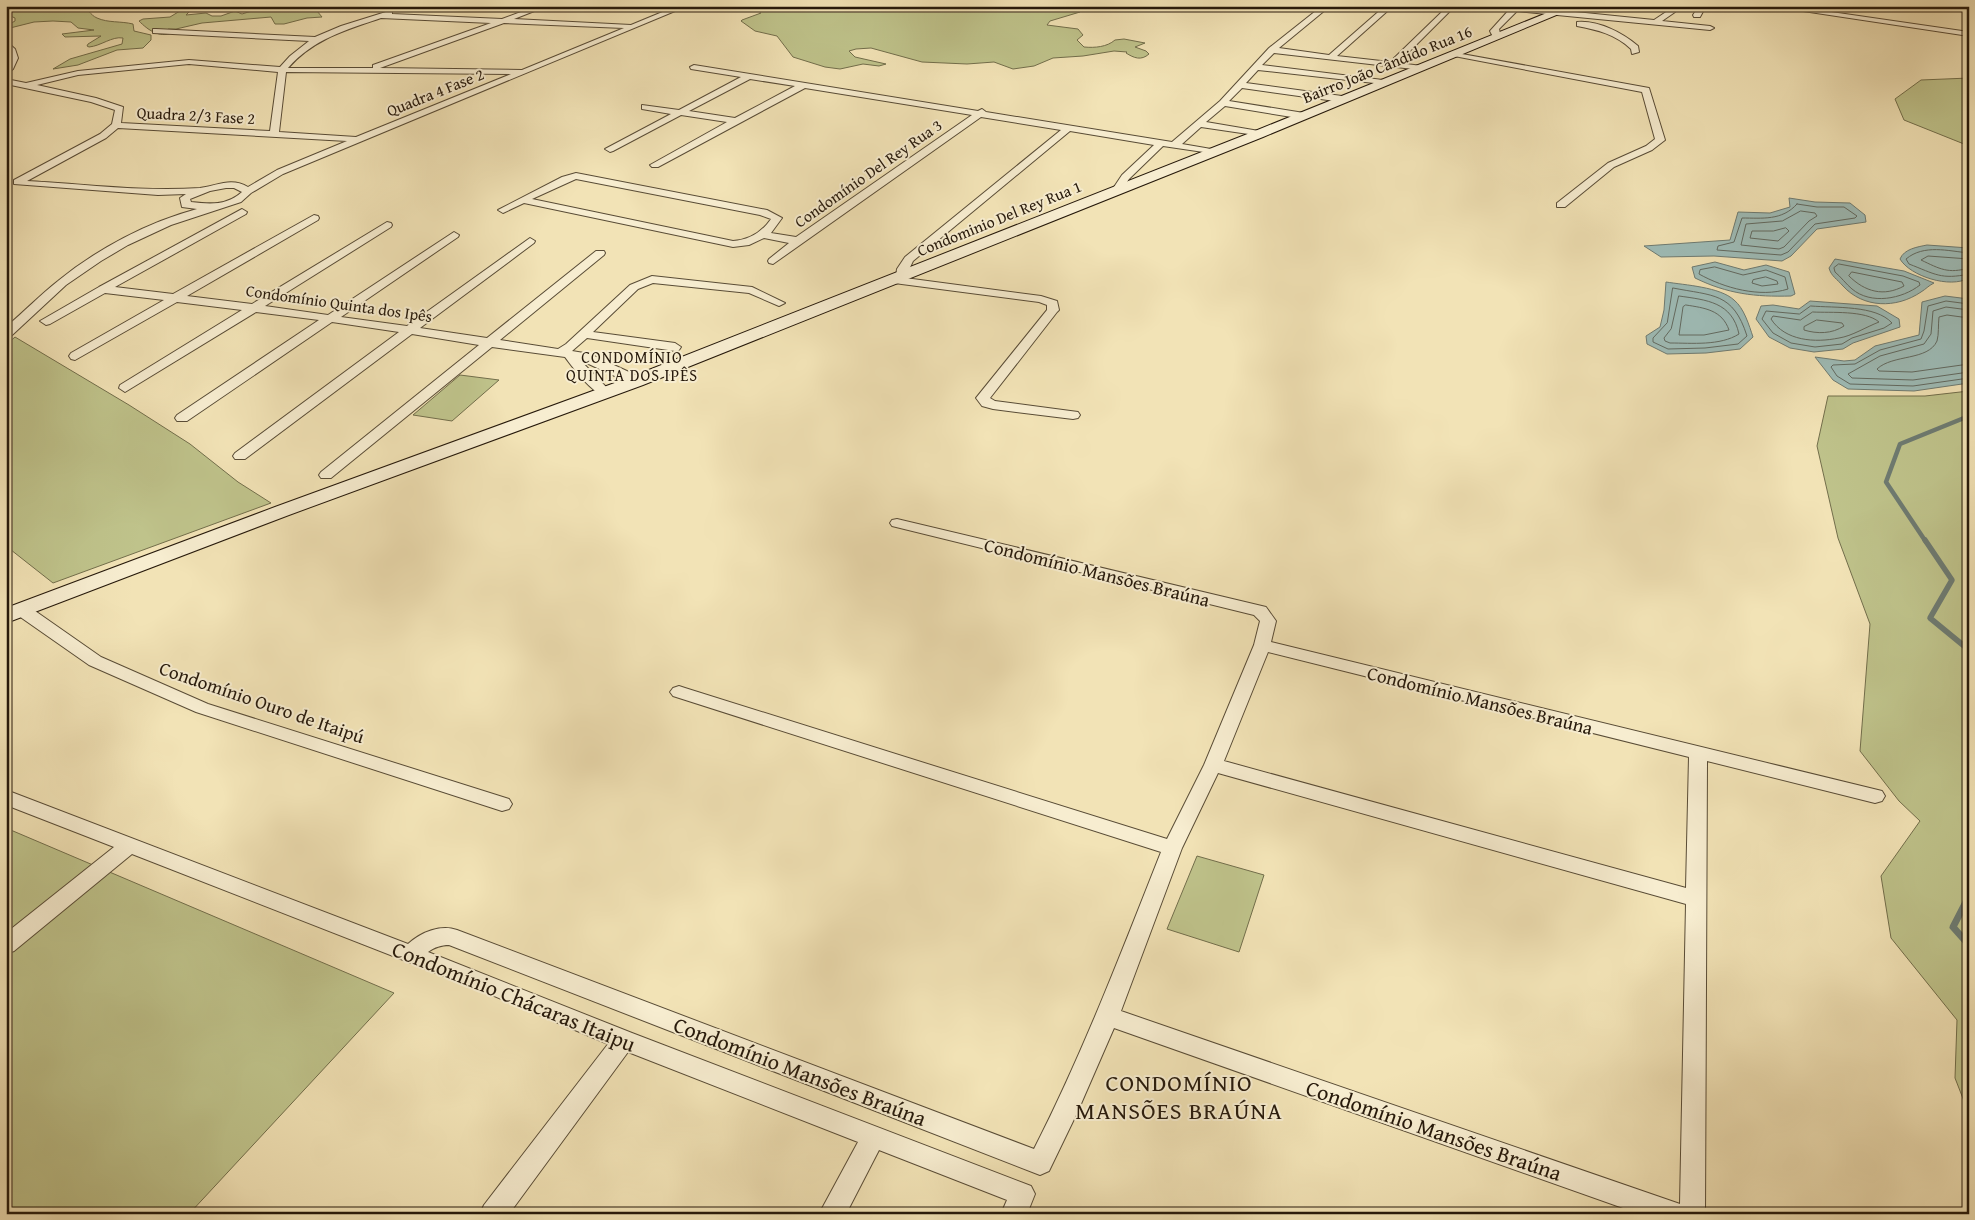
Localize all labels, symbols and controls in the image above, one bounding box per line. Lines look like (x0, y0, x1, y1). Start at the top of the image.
street label: Bairro João Cândido Rua 16 (1299, 19, 1476, 109)
street label: Quadra 4 Fase 2 (383, 62, 487, 122)
street label: Quadra 2/3 Fase 2 (136, 100, 256, 130)
street label: Condomínio Del Rey Rua 3 (789, 113, 947, 233)
street label: Condominio Del Rey Rua 1 (913, 174, 1085, 262)
street label: Condomínio Quinta dos Ipês (244, 278, 434, 328)
district label: CONDOMÍNIO QUINTA DOS IPÊS (566, 345, 698, 387)
street label: Condomínio Mansões Braúna (981, 530, 1213, 614)
street label: Condomínio Ouro de Itaipú (156, 654, 369, 750)
street label: Condomínio Mansões Braúna (1364, 658, 1596, 742)
street label: Condomínio Chácaras Itaipu (388, 932, 641, 1060)
street label: Condomínio Mansões Braúna (669, 1008, 932, 1134)
district label: CONDOMÍNIO MANSÕES BRAÚNA (1075, 1065, 1283, 1128)
street label: Condomínio Mansões Braúna (1302, 1071, 1567, 1189)

